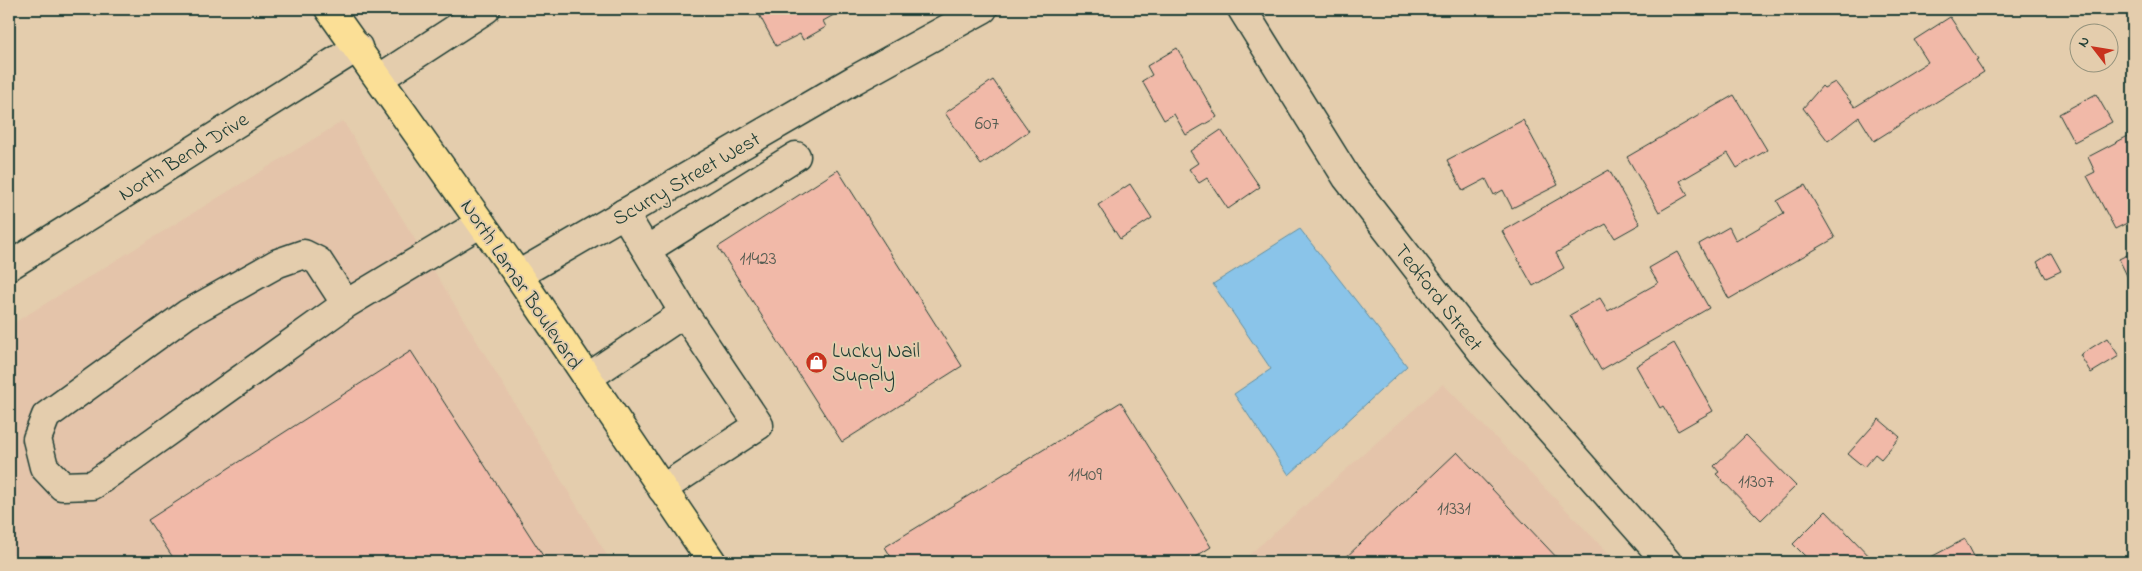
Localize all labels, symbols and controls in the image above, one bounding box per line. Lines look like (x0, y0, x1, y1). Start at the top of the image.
north arrow (2070, 22, 2120, 72)
text: N (2073, 33, 2096, 52)
street label: North Bend Drive (113, 105, 256, 210)
house number: 607 (975, 111, 999, 138)
street label: Scurry Street West (607, 125, 768, 236)
street label: North Lamar Boulevard (452, 194, 589, 377)
street label: Tedford Street (1386, 238, 1489, 358)
house number: 11423 (739, 246, 777, 273)
place label: Lucky Nail Supply (832, 337, 920, 393)
shop icon: Lucky Nail Supply (804, 350, 828, 374)
house number: 11409 (1068, 462, 1102, 489)
house number: 11307 (1738, 469, 1774, 496)
house number: 11331 (1437, 496, 1471, 523)

